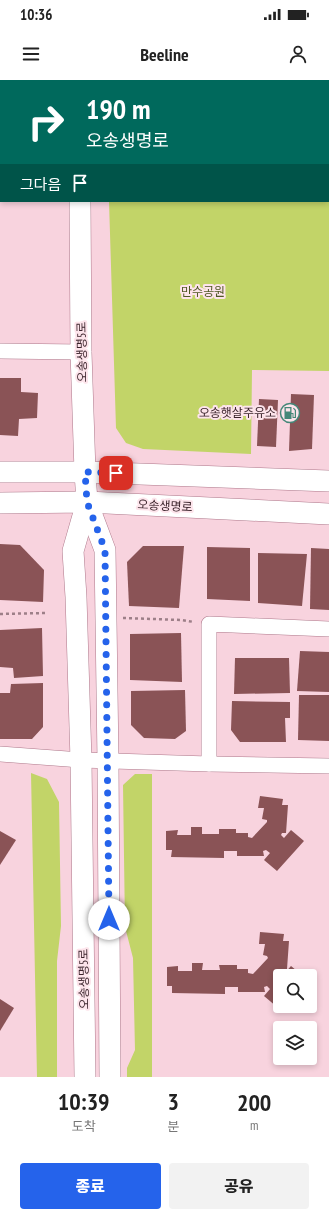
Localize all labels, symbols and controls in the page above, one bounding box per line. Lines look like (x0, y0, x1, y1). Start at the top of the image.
text: 10:36 (20, 5, 52, 24)
icon: menu (20, 43, 42, 65)
text: Beeline (140, 43, 189, 66)
icon: person (287, 43, 309, 65)
text: 190 m (86, 90, 150, 127)
icon: right (20, 96, 72, 148)
text: 오송생명로 (86, 129, 169, 152)
icon: arrive (69, 172, 91, 194)
text: 그다음 (20, 175, 61, 194)
park label: 만수공원 (181, 284, 225, 299)
street label: 오송생명5로 (73, 322, 90, 382)
fuel station icon: 오송햇살주유소 (279, 402, 301, 424)
place label: 오송햇살주유소 (199, 405, 276, 420)
pin (99, 456, 133, 490)
icon: arrive (105, 462, 127, 484)
street label: 오송생명로 (137, 497, 193, 514)
position arrow (88, 898, 130, 940)
street label: 오송생명5로 (75, 949, 92, 1009)
map controls (273, 969, 317, 1065)
button: search (273, 969, 317, 1013)
button: layers (273, 1021, 317, 1065)
text: 10:39 (58, 1086, 110, 1117)
text: 3 (168, 1086, 179, 1117)
text: 200 (237, 1087, 271, 1118)
text: m (250, 1117, 258, 1134)
text: 도착 (72, 1118, 96, 1135)
text: 분 (167, 1118, 179, 1135)
button: 종료 (20, 1163, 161, 1209)
button: 공유 (169, 1163, 309, 1209)

